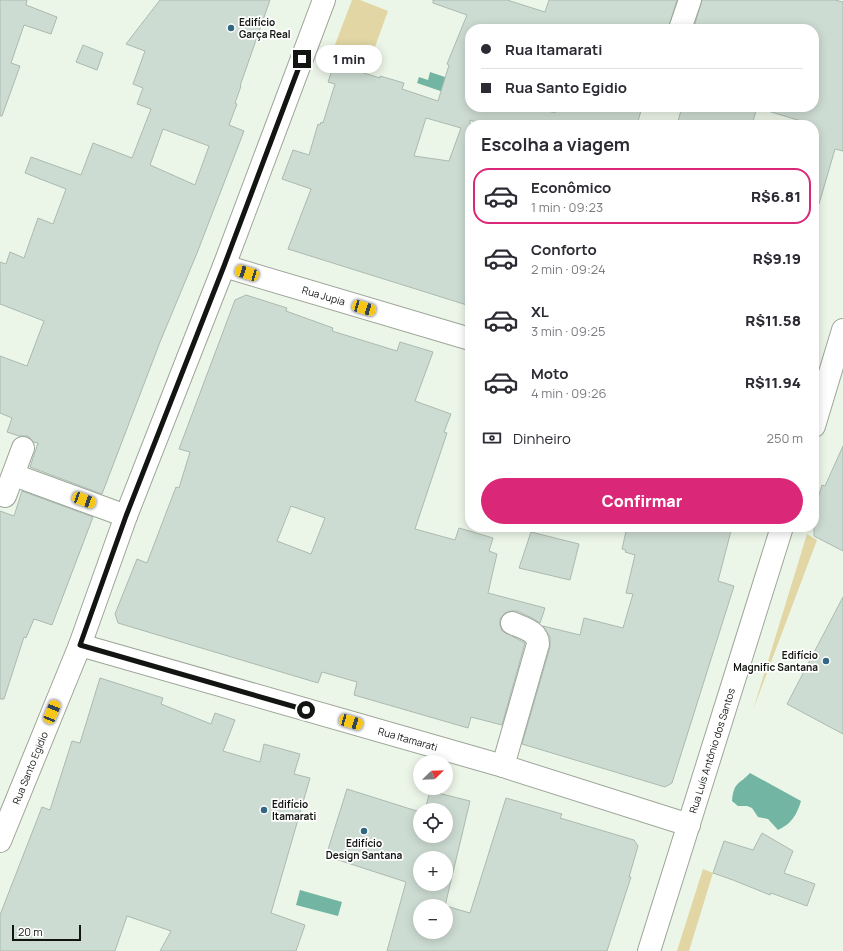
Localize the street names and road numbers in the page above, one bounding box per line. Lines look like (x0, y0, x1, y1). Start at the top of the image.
street label: Rua Jupia (300, 283, 347, 309)
street label: Rua Luís Antônio dos Santos (686, 686, 738, 815)
street label: Rua Itamarati (377, 724, 439, 754)
street label: Rua Santo Egidio (9, 729, 51, 806)

